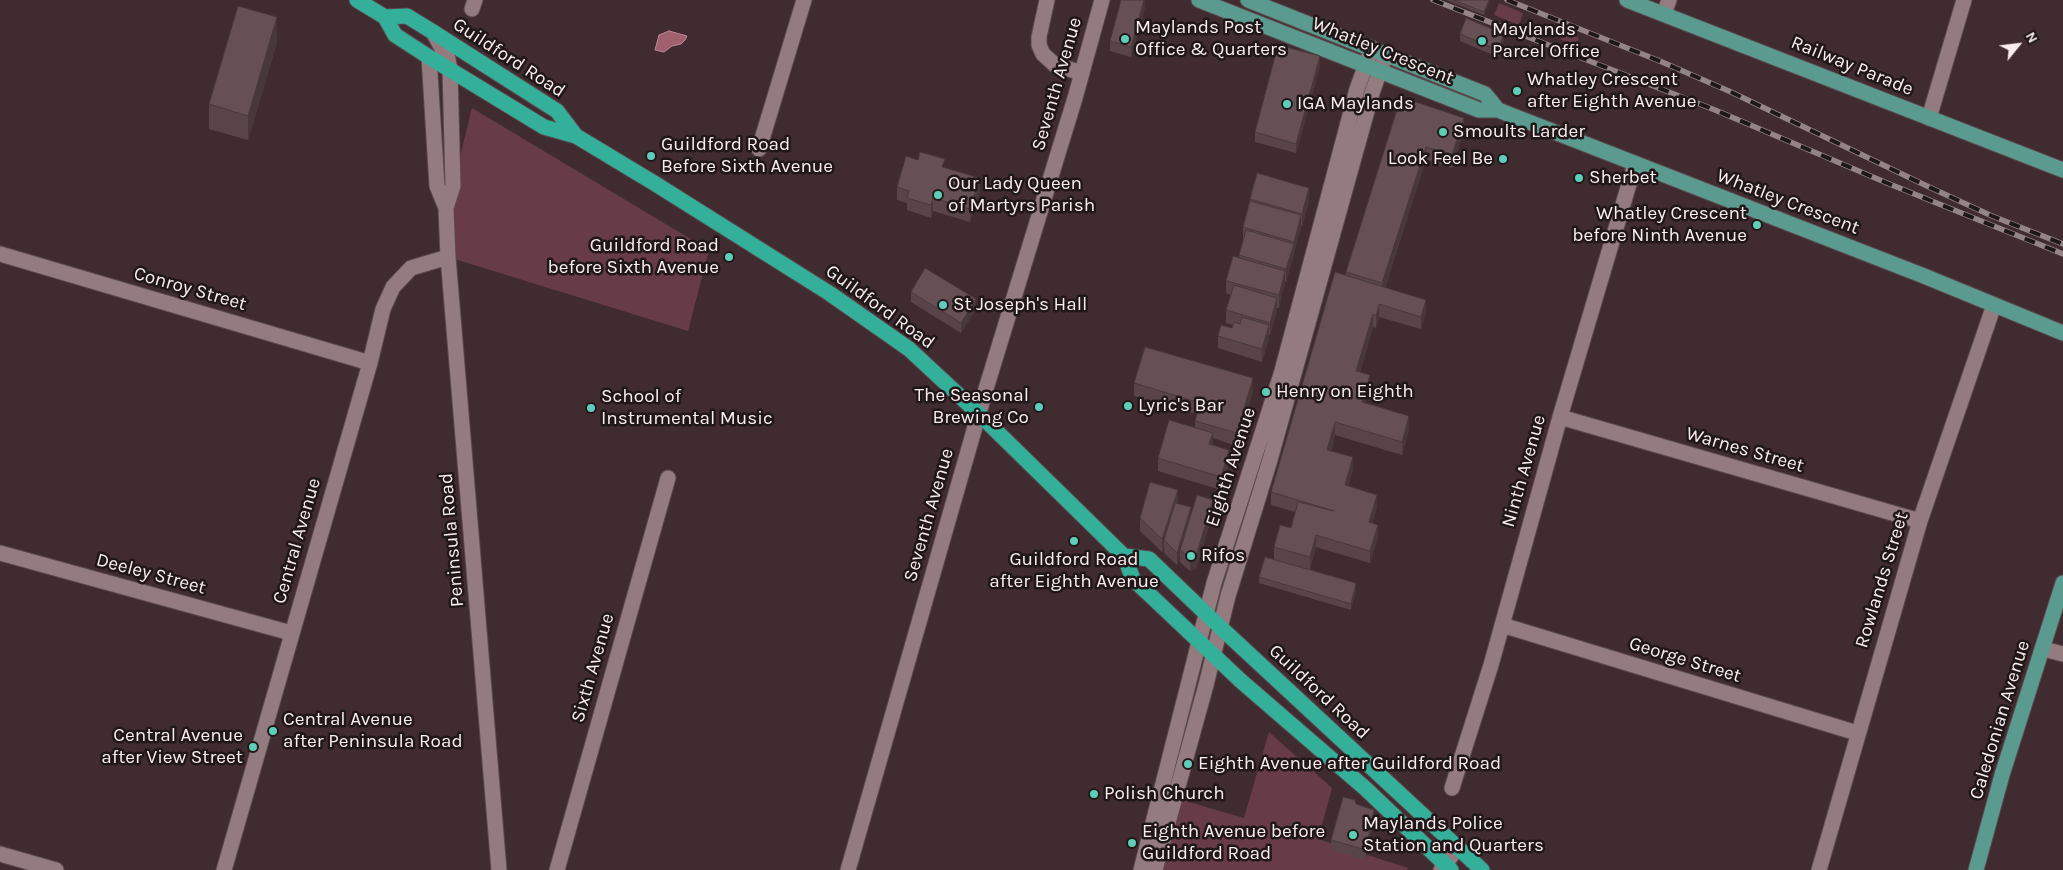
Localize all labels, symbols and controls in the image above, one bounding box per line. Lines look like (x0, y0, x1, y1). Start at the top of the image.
street label: Whatley Crescent (1309, 12, 1457, 90)
street label: Guildford Road (449, 13, 569, 103)
street label: Seventh Avenue (1027, 15, 1087, 153)
place label: Maylands Post Office & Quarters (1135, 17, 1287, 61)
place label: Maylands Parcel Office (1492, 19, 1600, 63)
north arrow (1993, 20, 2043, 70)
text: N (2022, 29, 2041, 46)
street label: Railway Parade (1787, 31, 1917, 101)
marker: Maylands Post Office & Quarters (1119, 33, 1131, 45)
marker: Maylands Parcel Office (1476, 35, 1488, 47)
place label: Whatley Crescent after Eighth Avenue (1527, 69, 1696, 113)
marker: Whatley Crescent after Eighth Avenue (1511, 85, 1523, 97)
place label: IGA Maylands (1297, 93, 1414, 115)
marker: IGA Maylands (1281, 98, 1293, 110)
place label: Smoults Larder (1453, 121, 1585, 143)
marker: Smoults Larder (1437, 126, 1449, 138)
place label: Guildford Road Before Sixth Avenue (661, 134, 833, 178)
place label: Look Feel Be (1388, 148, 1493, 170)
marker: Guildford Road Before Sixth Avenue (645, 150, 657, 162)
marker: Look Feel Be (1497, 153, 1509, 165)
street label: Whatley Crescent (1713, 164, 1863, 240)
place label: Sherbet (1589, 167, 1657, 189)
marker: Sherbet (1573, 172, 1585, 184)
place label: Our Lady Queen of Martyrs Parish (948, 173, 1095, 217)
marker: Our Lady Queen of Martyrs Parish (932, 189, 944, 201)
place label: Whatley Crescent before Ninth Avenue (1572, 203, 1747, 247)
marker: Whatley Crescent before Ninth Avenue (1751, 219, 1763, 231)
place label: Guildford Road before Sixth Avenue (547, 235, 719, 279)
marker: Guildford Road before Sixth Avenue (723, 251, 735, 263)
street label: Guildford Road (821, 260, 939, 354)
street label: Conroy Street (131, 262, 249, 316)
place label: St Joseph's Hall (953, 294, 1087, 316)
marker: St Joseph's Hall (937, 299, 949, 311)
place label: Henry on Eighth (1276, 381, 1414, 403)
place label: The Seasonal Brewing Co (914, 385, 1029, 429)
place label: School of Instrumental Music (601, 386, 773, 430)
marker: Henry on Eighth (1260, 386, 1272, 398)
place label: Lyric's Bar (1138, 395, 1224, 417)
marker: Lyric's Bar (1122, 400, 1134, 412)
marker: The Seasonal Brewing Co (1033, 401, 1045, 413)
marker: School of Instrumental Music (585, 402, 597, 414)
street label: Eighth Avenue (1201, 404, 1261, 530)
street label: Ninth Avenue (1497, 412, 1551, 530)
street label: Warnes Street (1683, 422, 1807, 478)
street label: Seventh Avenue (899, 446, 959, 584)
street label: Peninsula Road (435, 472, 469, 608)
street label: Central Avenue (268, 476, 326, 606)
street label: Rowlands Street (1850, 509, 1914, 651)
marker: Guildford Road after Eighth Avenue (1068, 535, 1080, 547)
place label: Rifos (1201, 545, 1245, 567)
street label: Deeley Street (94, 548, 208, 600)
place label: Guildford Road after Eighth Avenue (989, 549, 1159, 593)
marker: Rifos (1185, 550, 1197, 562)
street label: Sixth Avenue (567, 611, 619, 725)
street label: George Street (1626, 632, 1744, 688)
street label: Caledonian Avenue (1965, 638, 2035, 802)
street label: Guildford Road (1264, 640, 1374, 744)
place label: Central Avenue after Peninsula Road (283, 709, 463, 753)
place label: Central Avenue after View Street (101, 725, 243, 769)
marker: Central Avenue after Peninsula Road (267, 725, 279, 737)
marker: Central Avenue after View Street (247, 741, 259, 753)
place label: Eighth Avenue after Guildford Road (1198, 753, 1501, 775)
marker: Eighth Avenue after Guildford Road (1182, 758, 1194, 770)
place label: Polish Church (1104, 783, 1225, 805)
marker: Polish Church (1088, 788, 1100, 800)
place label: Maylands Police Station and Quarters (1363, 813, 1544, 857)
place label: Eighth Avenue before Guildford Road (1142, 821, 1325, 865)
marker: Maylands Police Station and Quarters (1347, 829, 1359, 841)
marker: Eighth Avenue before Guildford Road (1126, 837, 1138, 849)

